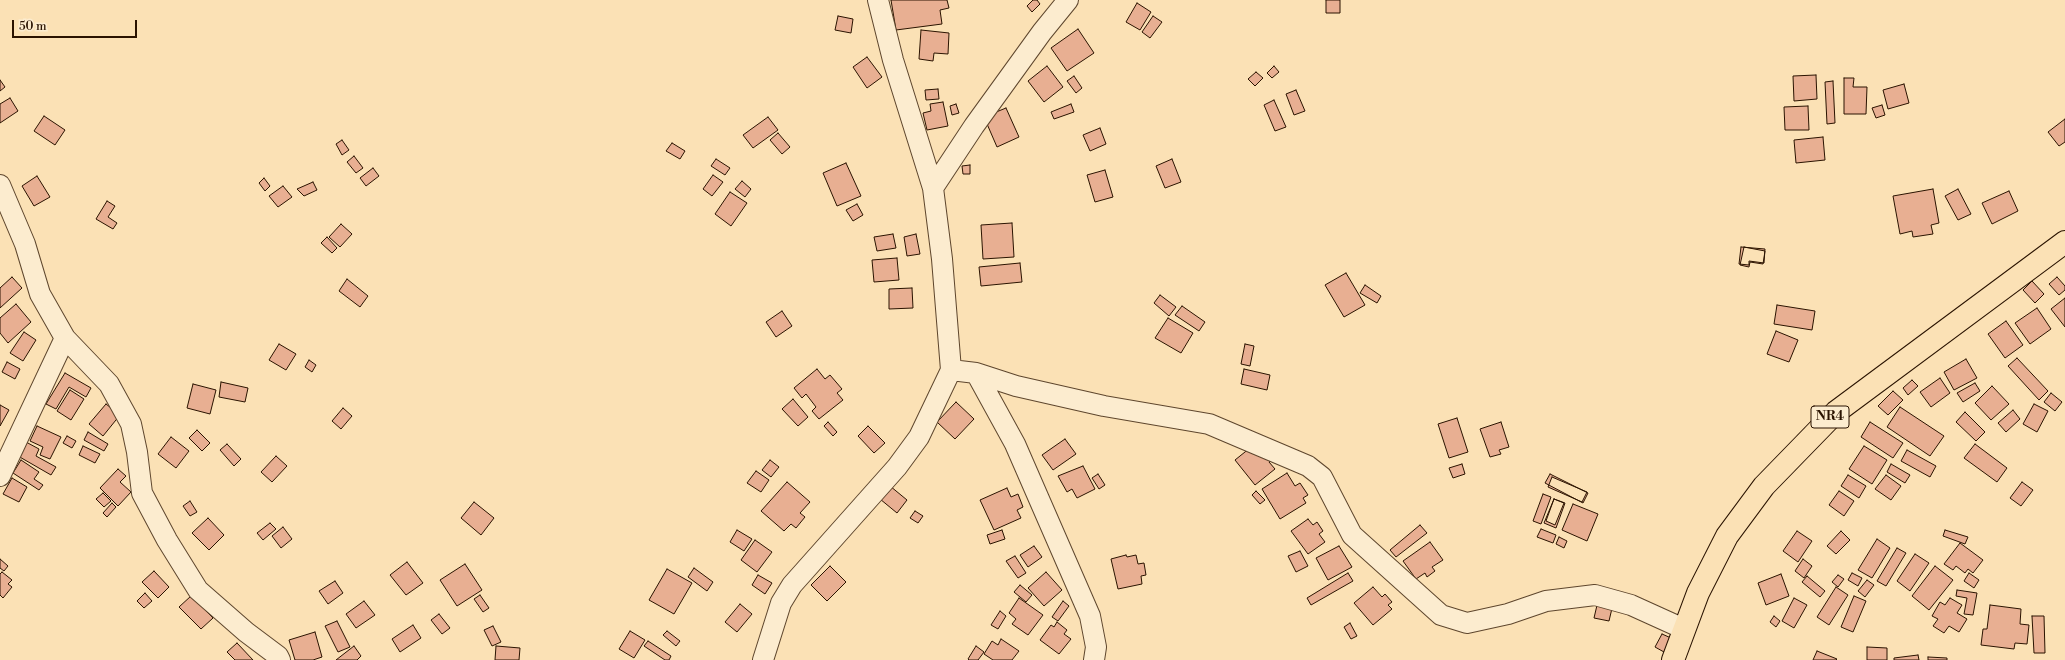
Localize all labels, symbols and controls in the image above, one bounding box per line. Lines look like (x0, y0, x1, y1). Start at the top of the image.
scale bar (14, 12, 139, 38)
text: 50 m (19, 19, 47, 34)
road number: NR4 (1811, 406, 1849, 428)

